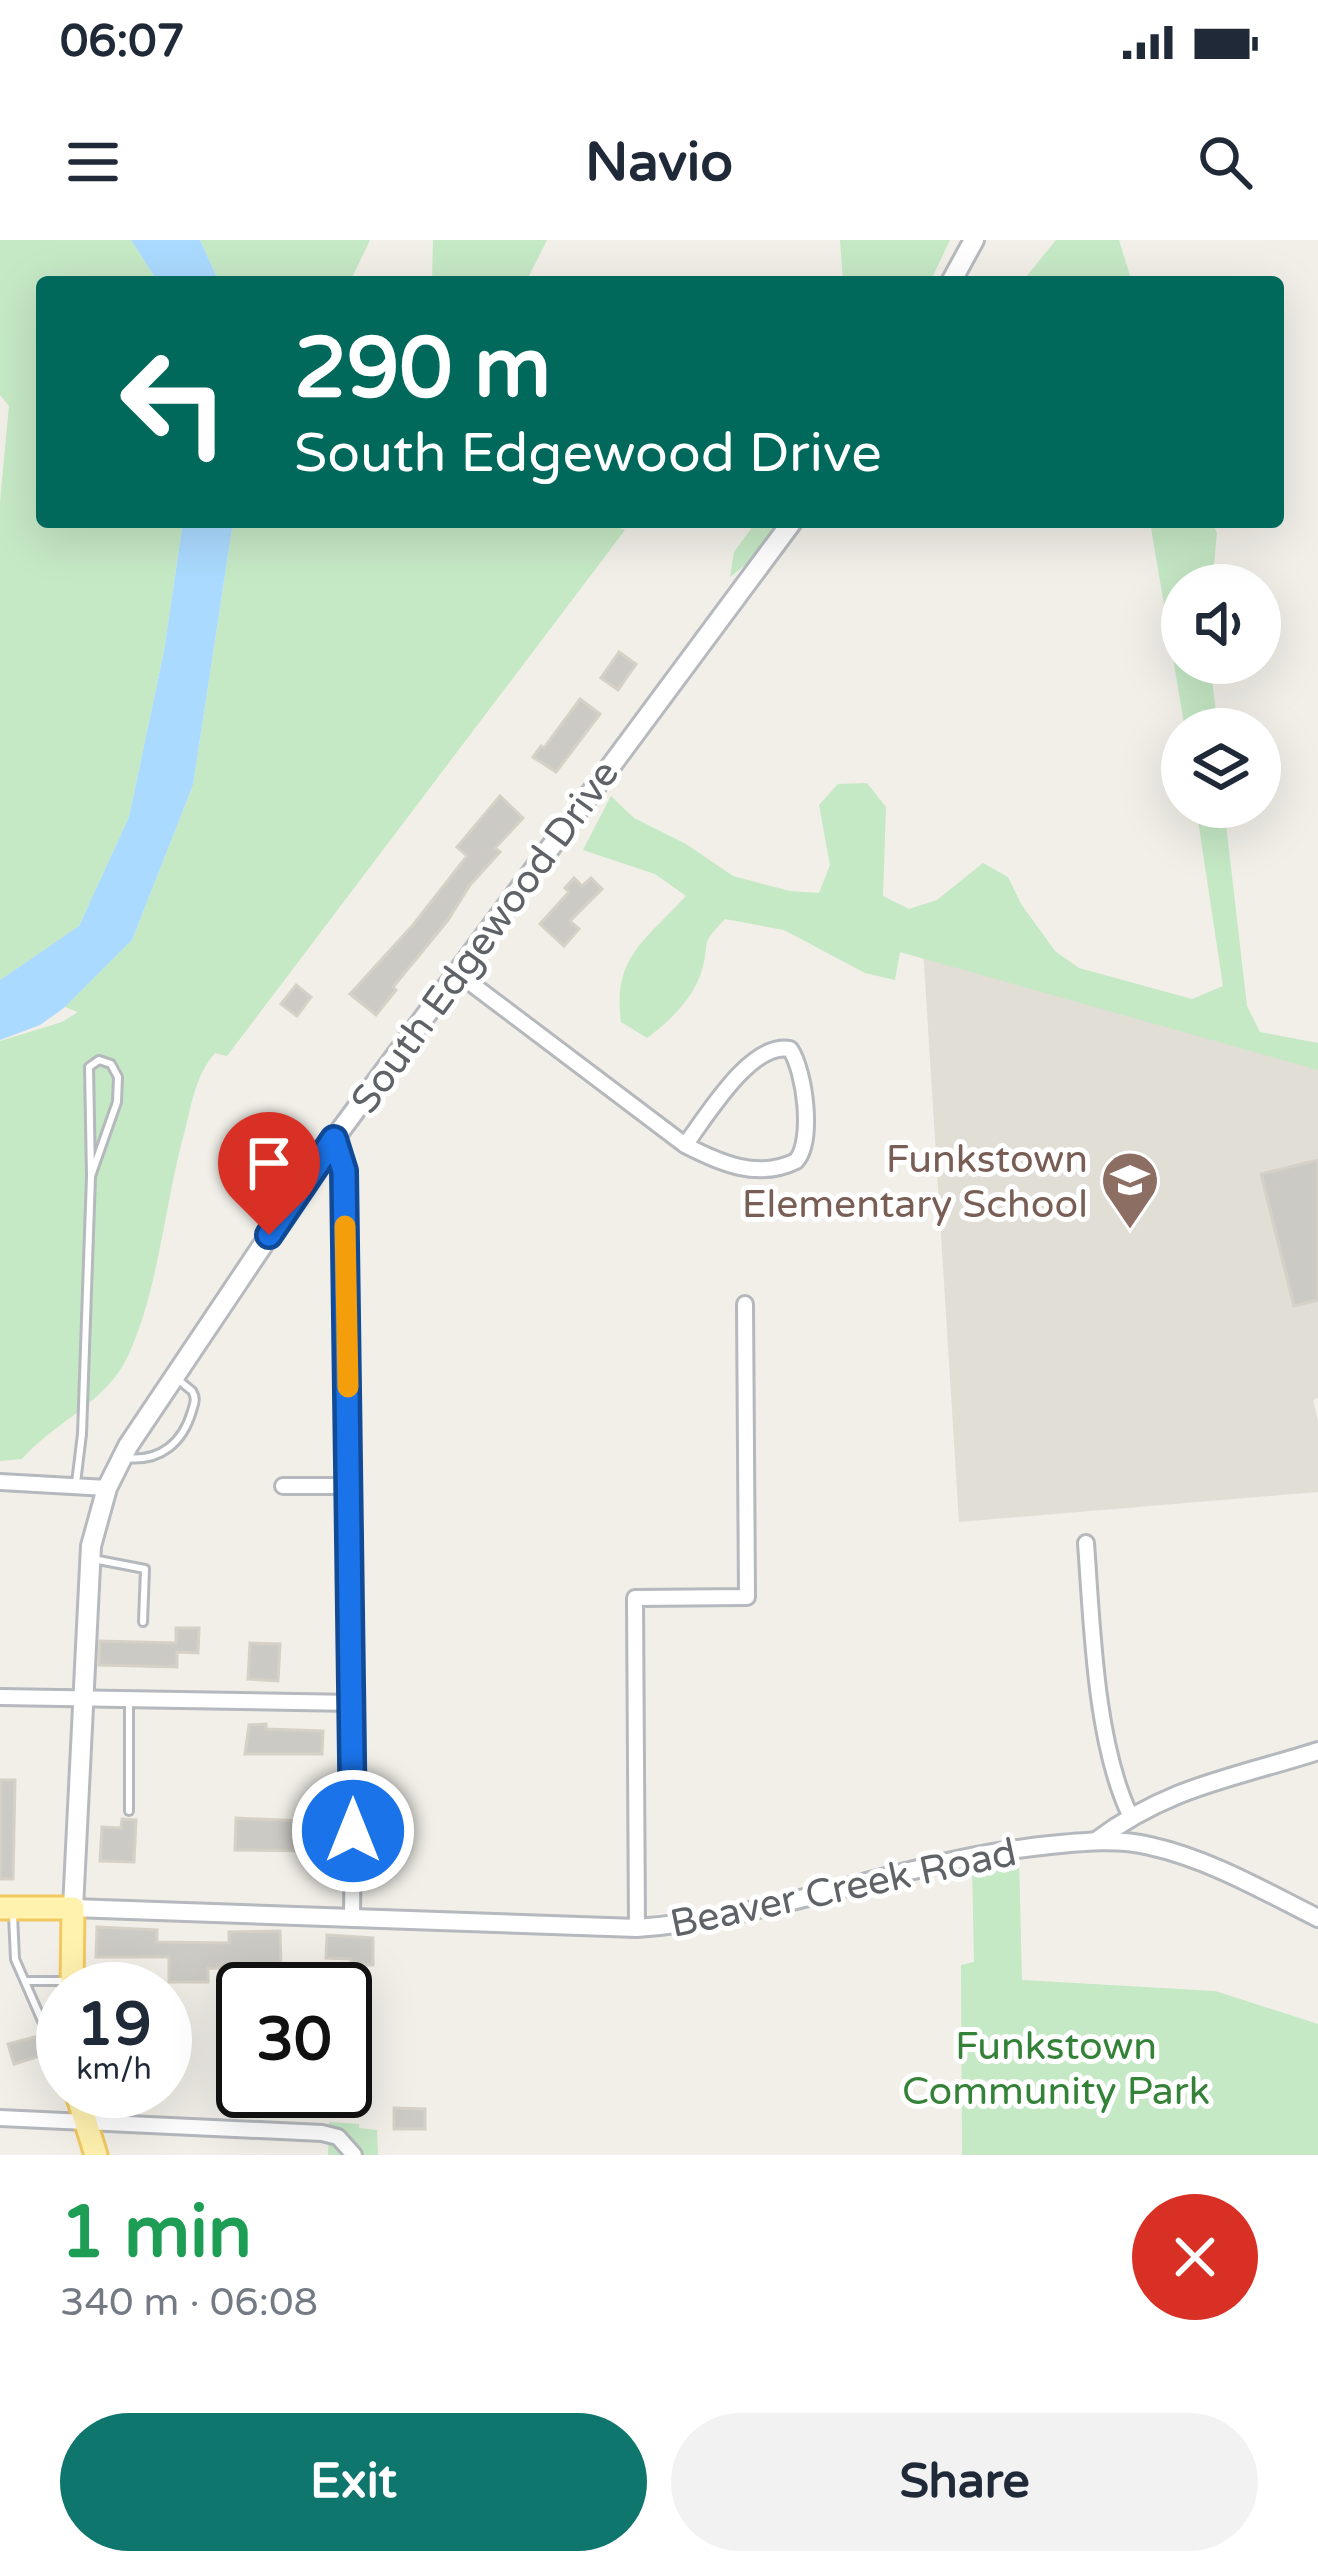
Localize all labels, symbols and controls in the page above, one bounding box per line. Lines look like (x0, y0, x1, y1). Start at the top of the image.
text: 06:07 (60, 15, 185, 69)
icon: menu (60, 129, 126, 195)
icon: search (1192, 129, 1258, 195)
text: Navio (585, 130, 733, 195)
text: 290 m (294, 319, 551, 420)
icon: left (96, 324, 252, 480)
text: South Edgewood Drive (294, 421, 882, 486)
map controls (1161, 564, 1281, 828)
button: sound (1161, 564, 1281, 684)
button: layers (1161, 708, 1281, 828)
street label: South Edgewood Drive (341, 751, 629, 1122)
pin (218, 1112, 320, 1235)
icon: arrive (236, 1130, 302, 1196)
place label: Funkstown Elementary School (742, 1136, 1088, 1228)
school or university icon: Funkstown Elementary School (1099, 1149, 1161, 1231)
position arrow (290, 1768, 416, 1894)
street label: Beaver Creek Road (666, 1829, 1021, 1948)
speed limit sign: 30 (216, 1962, 372, 2118)
text: 19 (76, 1989, 152, 2061)
park label: Funkstown Community Park (902, 2023, 1210, 2115)
text: km/h (76, 2051, 152, 2088)
text: 1 min (60, 2190, 252, 2277)
button: close (1132, 2194, 1258, 2320)
text: 340 m · 06:08 (60, 2279, 318, 2326)
button: Exit (60, 2413, 647, 2551)
button: Share (671, 2413, 1258, 2551)

